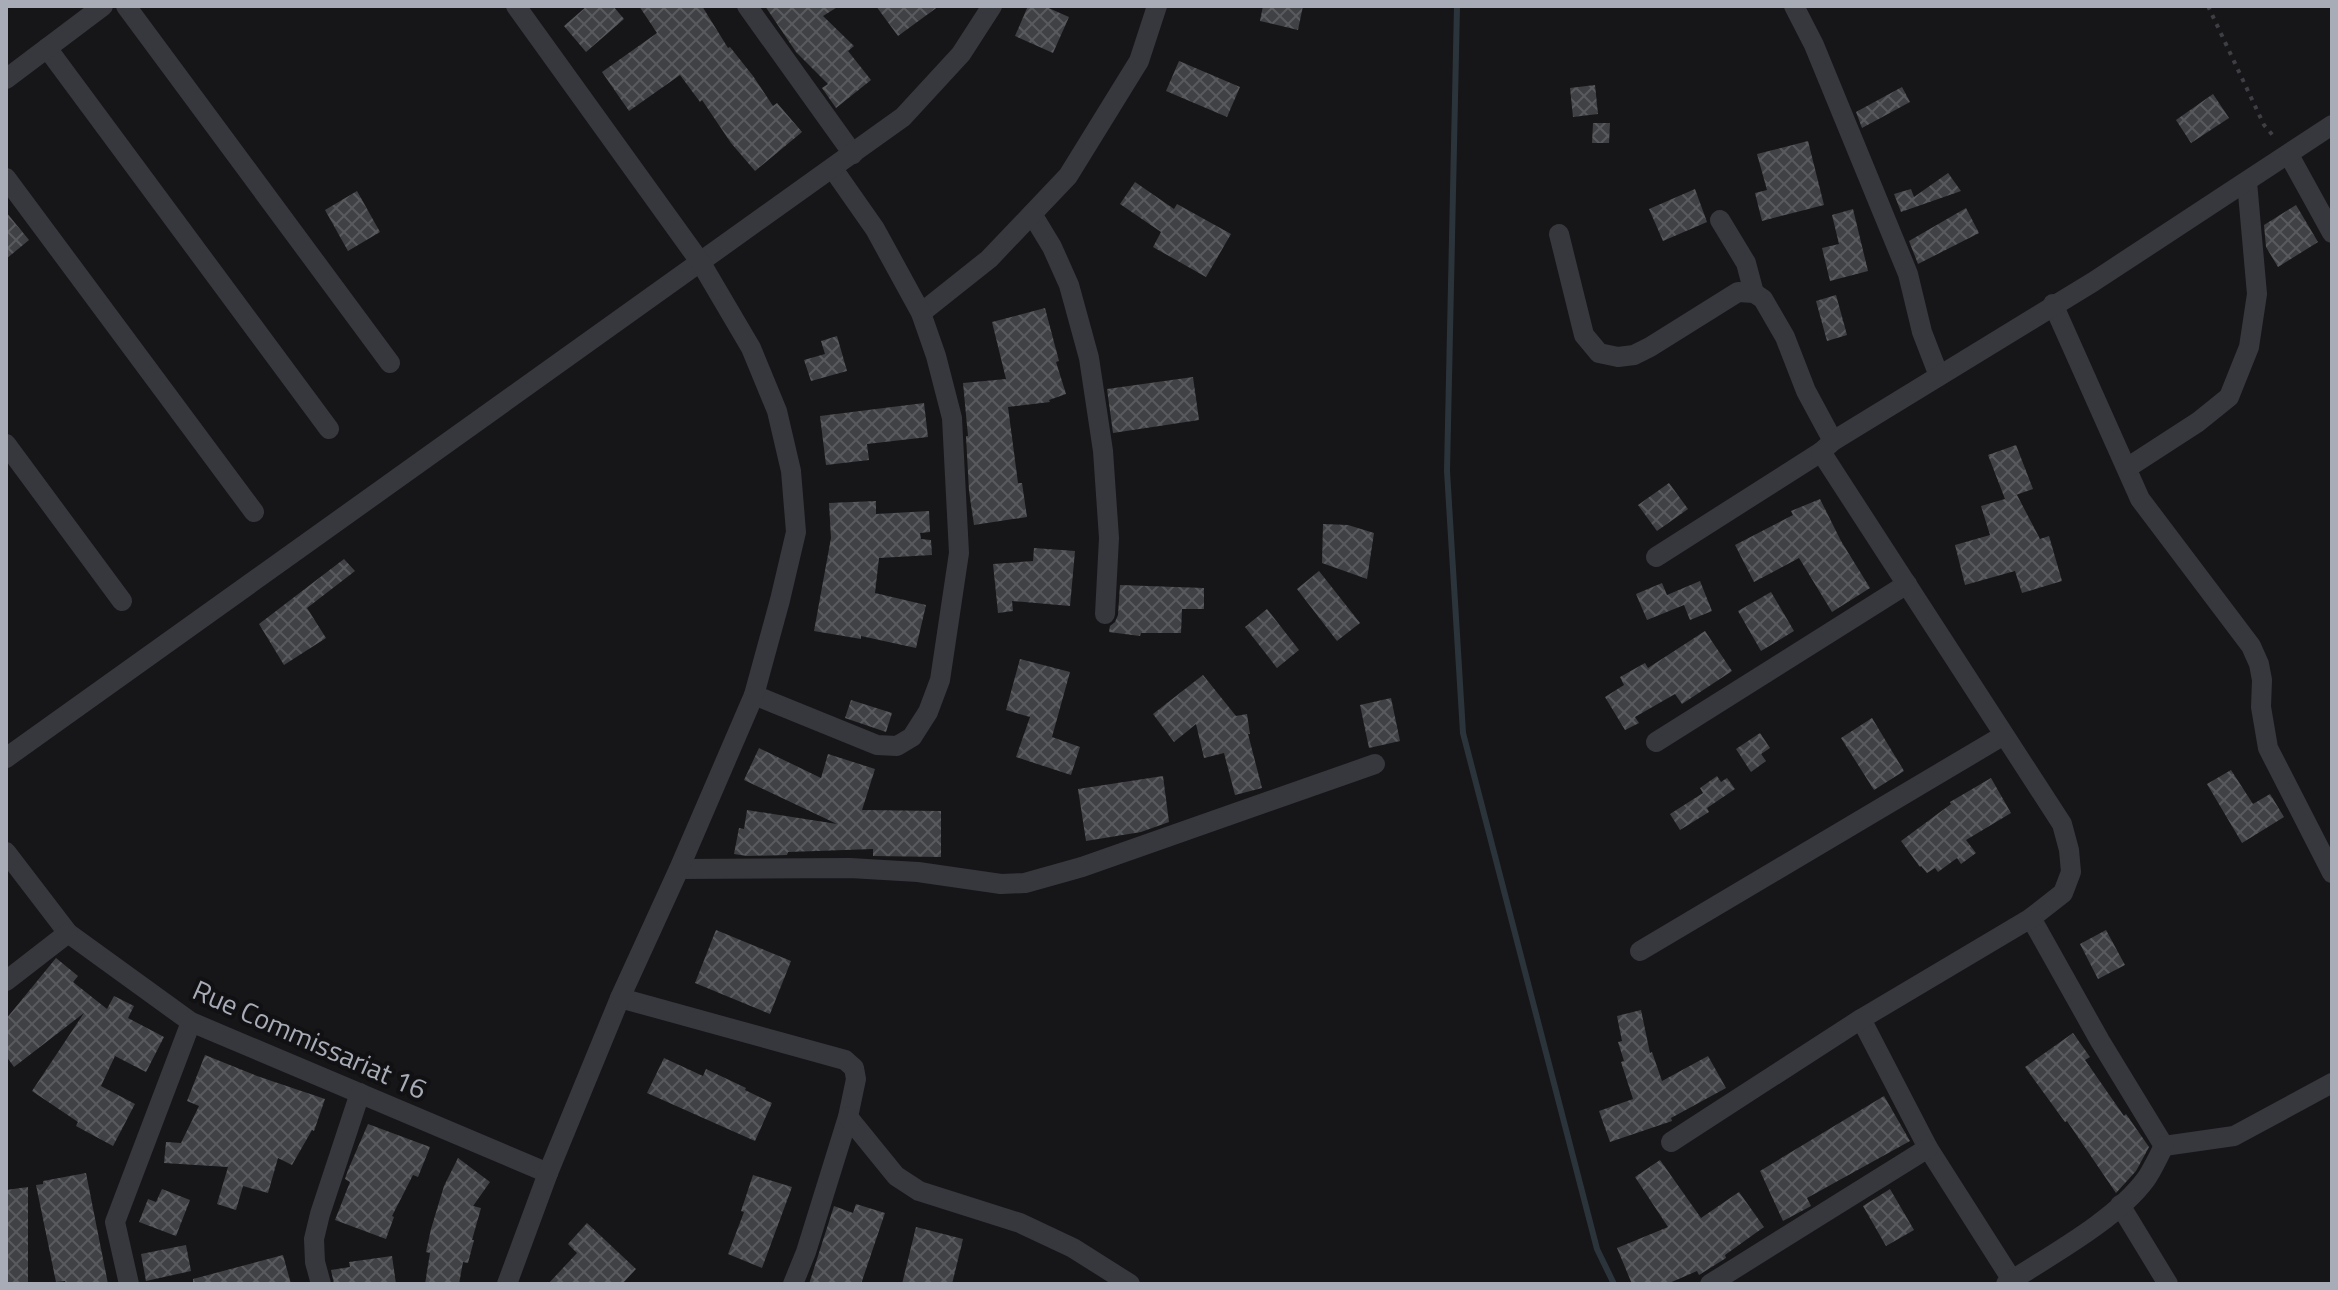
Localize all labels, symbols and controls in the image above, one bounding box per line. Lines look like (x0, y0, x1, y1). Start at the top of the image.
street label: Rue Commissariat 16 (186, 968, 434, 1110)

